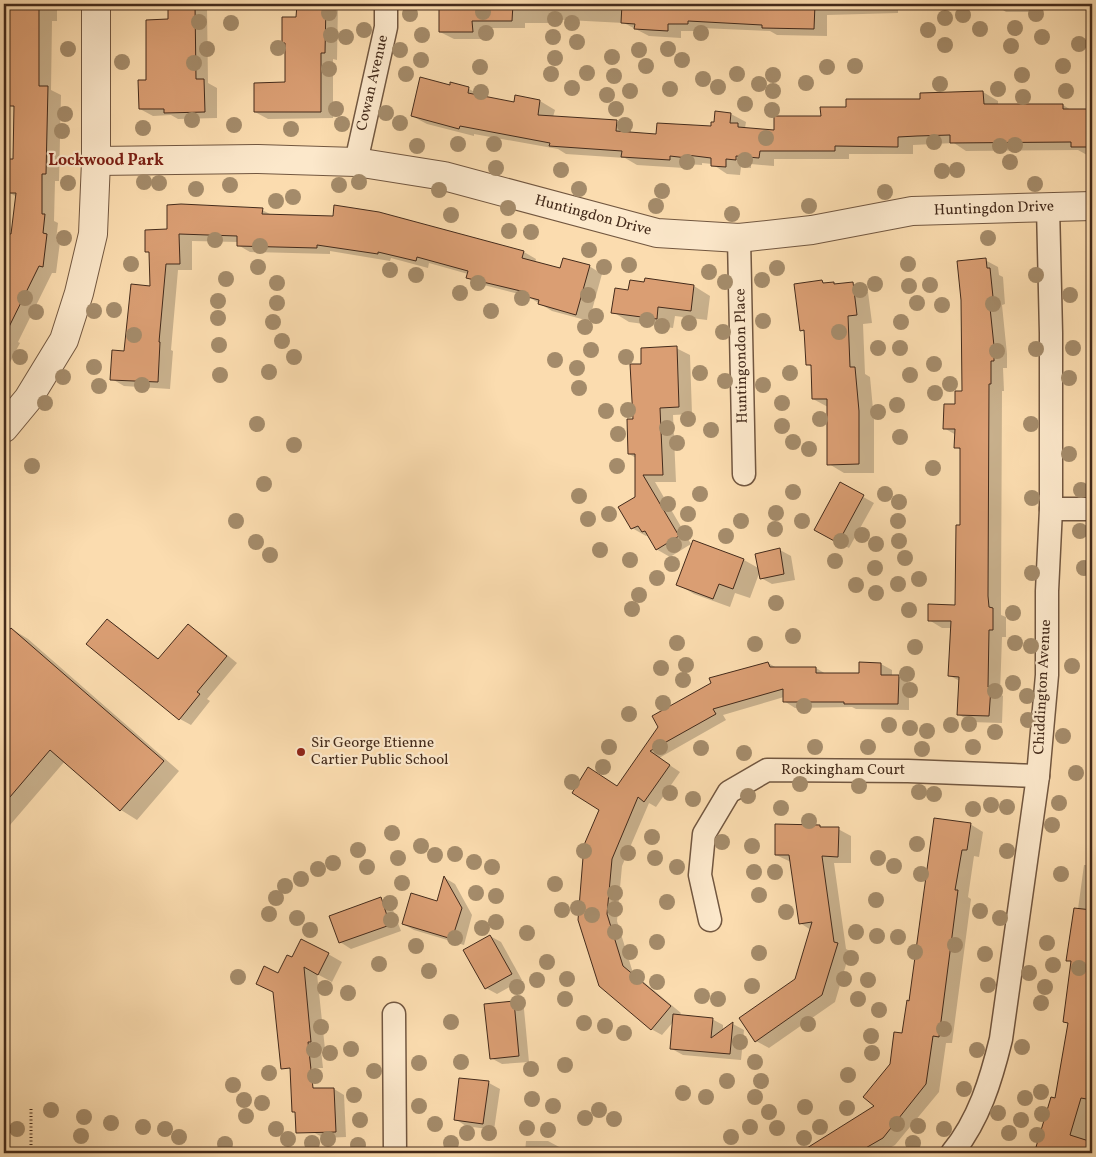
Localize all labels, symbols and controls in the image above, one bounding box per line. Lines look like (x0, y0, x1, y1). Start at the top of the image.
street label: Cowan Avenue (352, 33, 394, 133)
district label: Lockwood Park (48, 150, 164, 172)
street label: Huntingdon Drive (532, 190, 654, 242)
street label: Huntingdon Drive (934, 196, 1054, 222)
street label: Huntingondon Place (730, 288, 754, 424)
street label: Chiddington Avenue (1029, 619, 1057, 755)
place label: Sir George Etienne Cartier Public School (311, 733, 449, 771)
marker: Sir George Etienne Cartier Public School (295, 746, 307, 758)
street label: Rockingham Court (781, 760, 905, 781)

